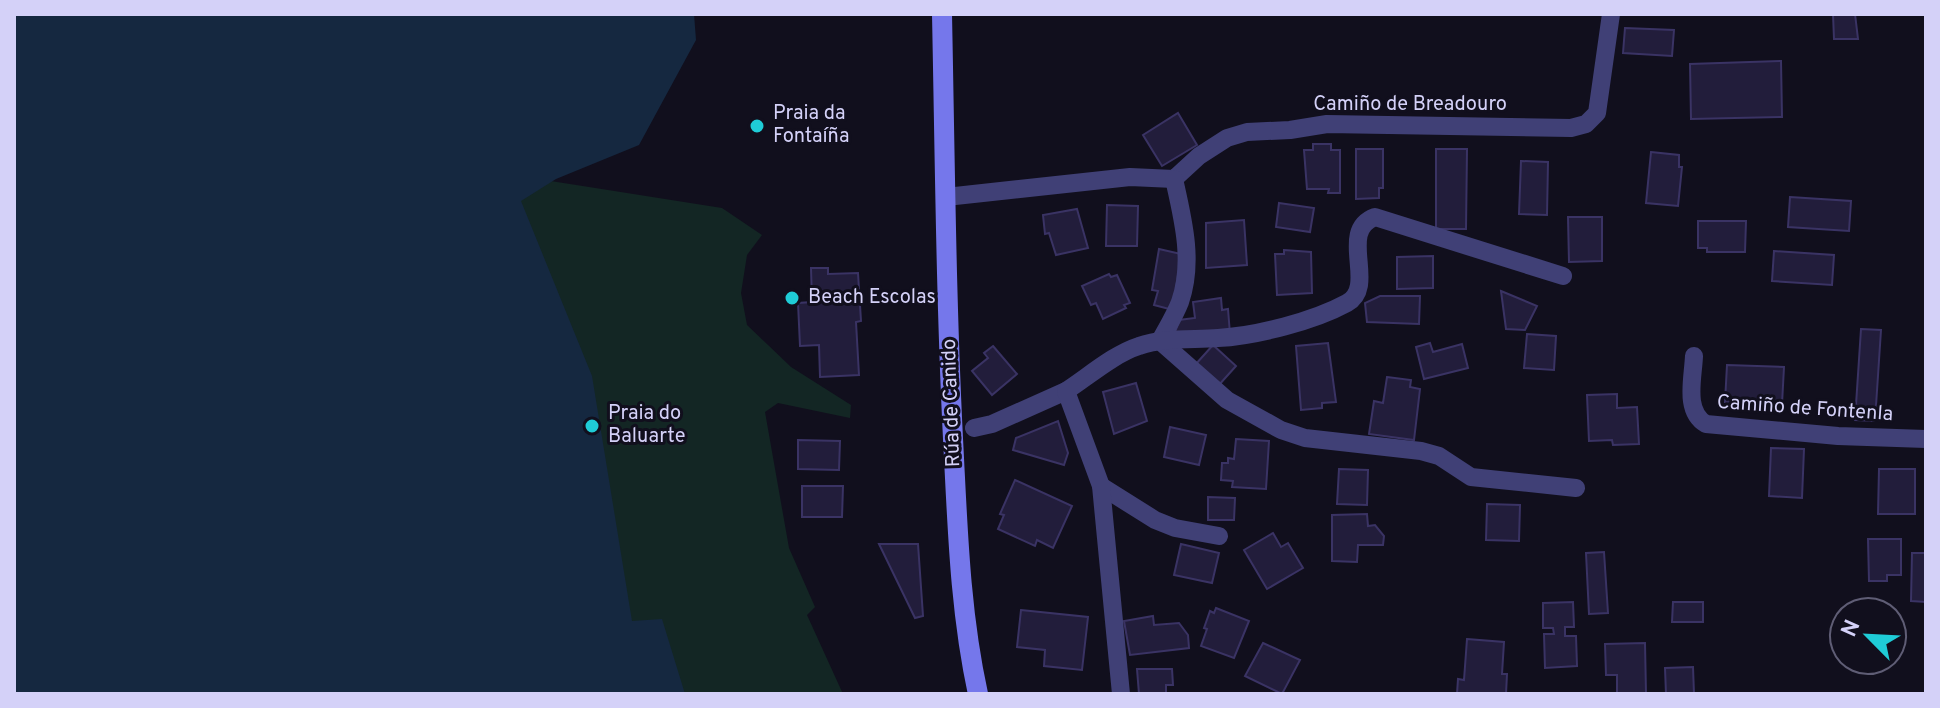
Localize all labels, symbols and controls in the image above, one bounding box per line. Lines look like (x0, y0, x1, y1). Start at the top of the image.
street label: Camiño de Breadouro (1313, 92, 1507, 118)
place label: Praia da Fontaíña (773, 101, 849, 150)
marker: Praia da Fontaíña (748, 117, 766, 135)
place label: Beach Escolas (808, 285, 936, 311)
marker: Beach Escolas (783, 289, 801, 307)
street label: Rúa de Canido (937, 338, 967, 468)
street label: Camiño de Fontenla (1716, 390, 1894, 428)
place label: Praia do Baluarte (608, 401, 685, 450)
marker: Praia do Baluarte (583, 417, 601, 435)
north arrow (1828, 596, 1908, 676)
text: N (1836, 616, 1868, 642)

